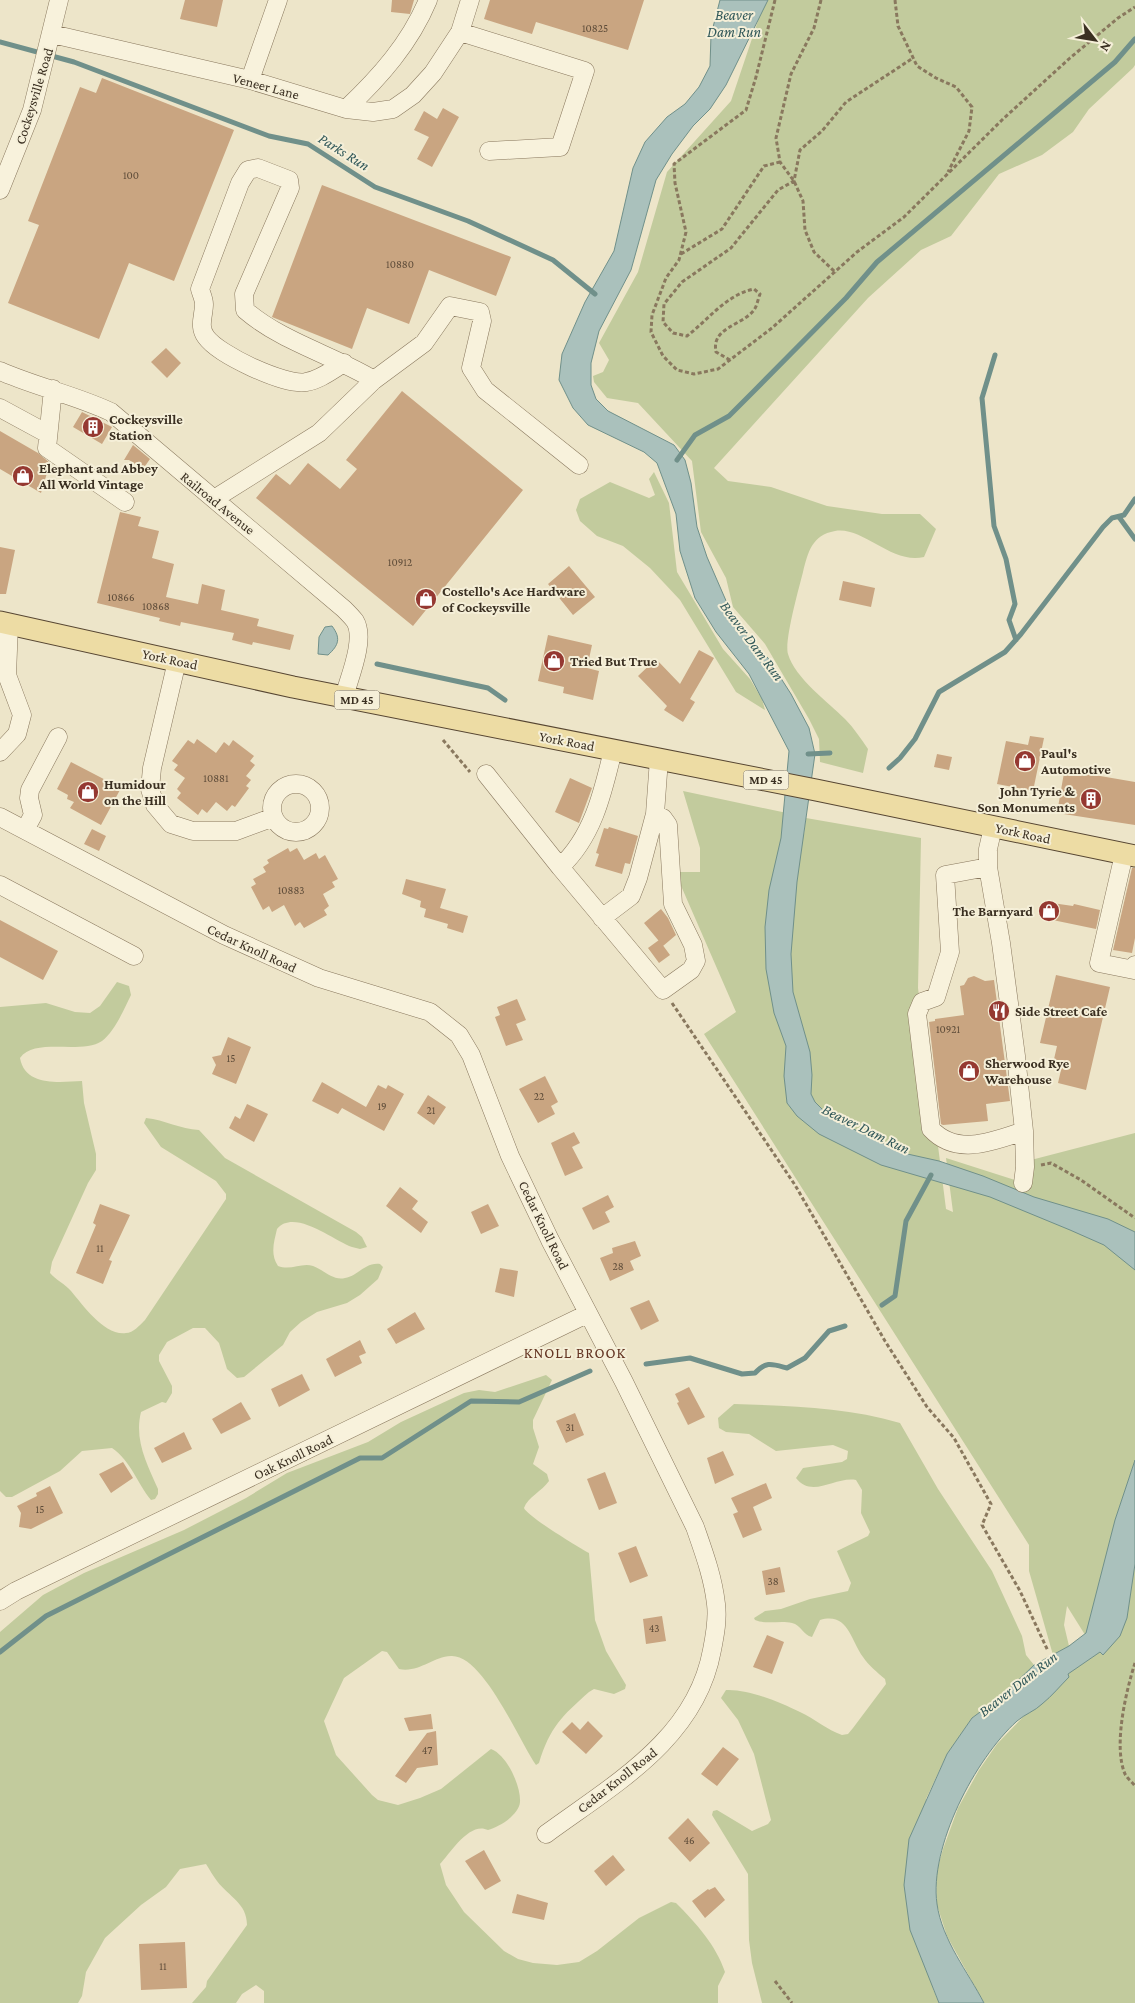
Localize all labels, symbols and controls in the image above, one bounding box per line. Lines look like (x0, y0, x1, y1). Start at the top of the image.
water label: Beaver Dam Run (707, 7, 761, 40)
north arrow (1070, 15, 1120, 65)
house number: 10825 (582, 22, 608, 34)
text: N (1097, 38, 1115, 55)
street label: Cockeysville Road (12, 45, 56, 146)
street label: Veneer Lane (231, 69, 301, 103)
water label: Parks Run (316, 130, 373, 174)
house number: 100 (123, 169, 139, 181)
house number: 10880 (386, 258, 414, 270)
place label: Cockeysville Station (109, 411, 183, 443)
building icon: Cockeysville Station (81, 415, 105, 439)
place label: Elephant and Abbey All World Vintage (38, 460, 158, 492)
shop icon: Elephant and Abbey All World Vintage (11, 464, 35, 488)
street label: Railroad Avenue (178, 468, 258, 538)
house number: 10912 (388, 556, 412, 568)
place label: Costello's Ace Hardware of Cockeysville (442, 583, 586, 615)
shop icon: Costello's Ace Hardware of Cockeysville (414, 587, 438, 611)
house number: 10866 (108, 591, 134, 603)
water label: Beaver Dam Run (717, 598, 787, 684)
house number: 10868 (142, 600, 170, 612)
street label: York Road (141, 645, 200, 673)
shop icon: Tried But True (542, 649, 566, 673)
place label: Tried But True (570, 653, 658, 669)
road number: MD 45 (334, 690, 380, 710)
street label: York Road (538, 728, 597, 754)
place label: Paul's Automotive (1040, 745, 1111, 777)
shop icon: Paul's Automotive (1013, 749, 1037, 773)
road number: MD 45 (744, 770, 788, 790)
house number: 10881 (203, 772, 229, 784)
place label: Humidour on the Hill (104, 776, 166, 808)
shop icon: Humidour on the Hill (76, 780, 100, 804)
place label: John Tyrie & Son Monuments (978, 783, 1075, 815)
building icon: John Tyrie & Son Monuments (1079, 787, 1103, 811)
street label: York Road (994, 819, 1053, 847)
house number: 10883 (278, 884, 304, 896)
shop icon: The Barnyard (1037, 899, 1061, 923)
place label: The Barnyard (952, 903, 1033, 919)
street label: Cedar Knoll Road (205, 920, 300, 976)
restaurant icon: Side Street Cafe (987, 999, 1011, 1023)
place label: Side Street Cafe (1015, 1003, 1108, 1019)
house number: 10921 (936, 1023, 960, 1035)
house number: 15 (227, 1052, 235, 1064)
place label: Sherwood Rye Warehouse (984, 1055, 1070, 1087)
shop icon: Sherwood Rye Warehouse (957, 1059, 981, 1083)
house number: 22 (534, 1090, 544, 1102)
house number: 19 (377, 1100, 387, 1112)
water label: Beaver Dam Run (820, 1101, 913, 1157)
house number: 21 (427, 1104, 436, 1116)
street label: Cedar Knoll Road (516, 1178, 573, 1273)
house number: 11 (96, 1242, 104, 1254)
house number: 28 (612, 1260, 624, 1272)
district label: KNOLL BROOK (524, 1345, 626, 1361)
house number: 31 (566, 1421, 575, 1433)
street label: Oak Knoll Road (251, 1431, 336, 1483)
house number: 15 (36, 1503, 44, 1515)
house number: 38 (767, 1575, 779, 1587)
house number: 43 (649, 1622, 659, 1634)
water label: Beaver Dam Run (976, 1648, 1061, 1720)
house number: 47 (422, 1744, 432, 1756)
street label: Cedar Knoll Road (574, 1744, 661, 1816)
house number: 46 (683, 1834, 695, 1846)
house number: 11 (159, 1960, 167, 1972)

